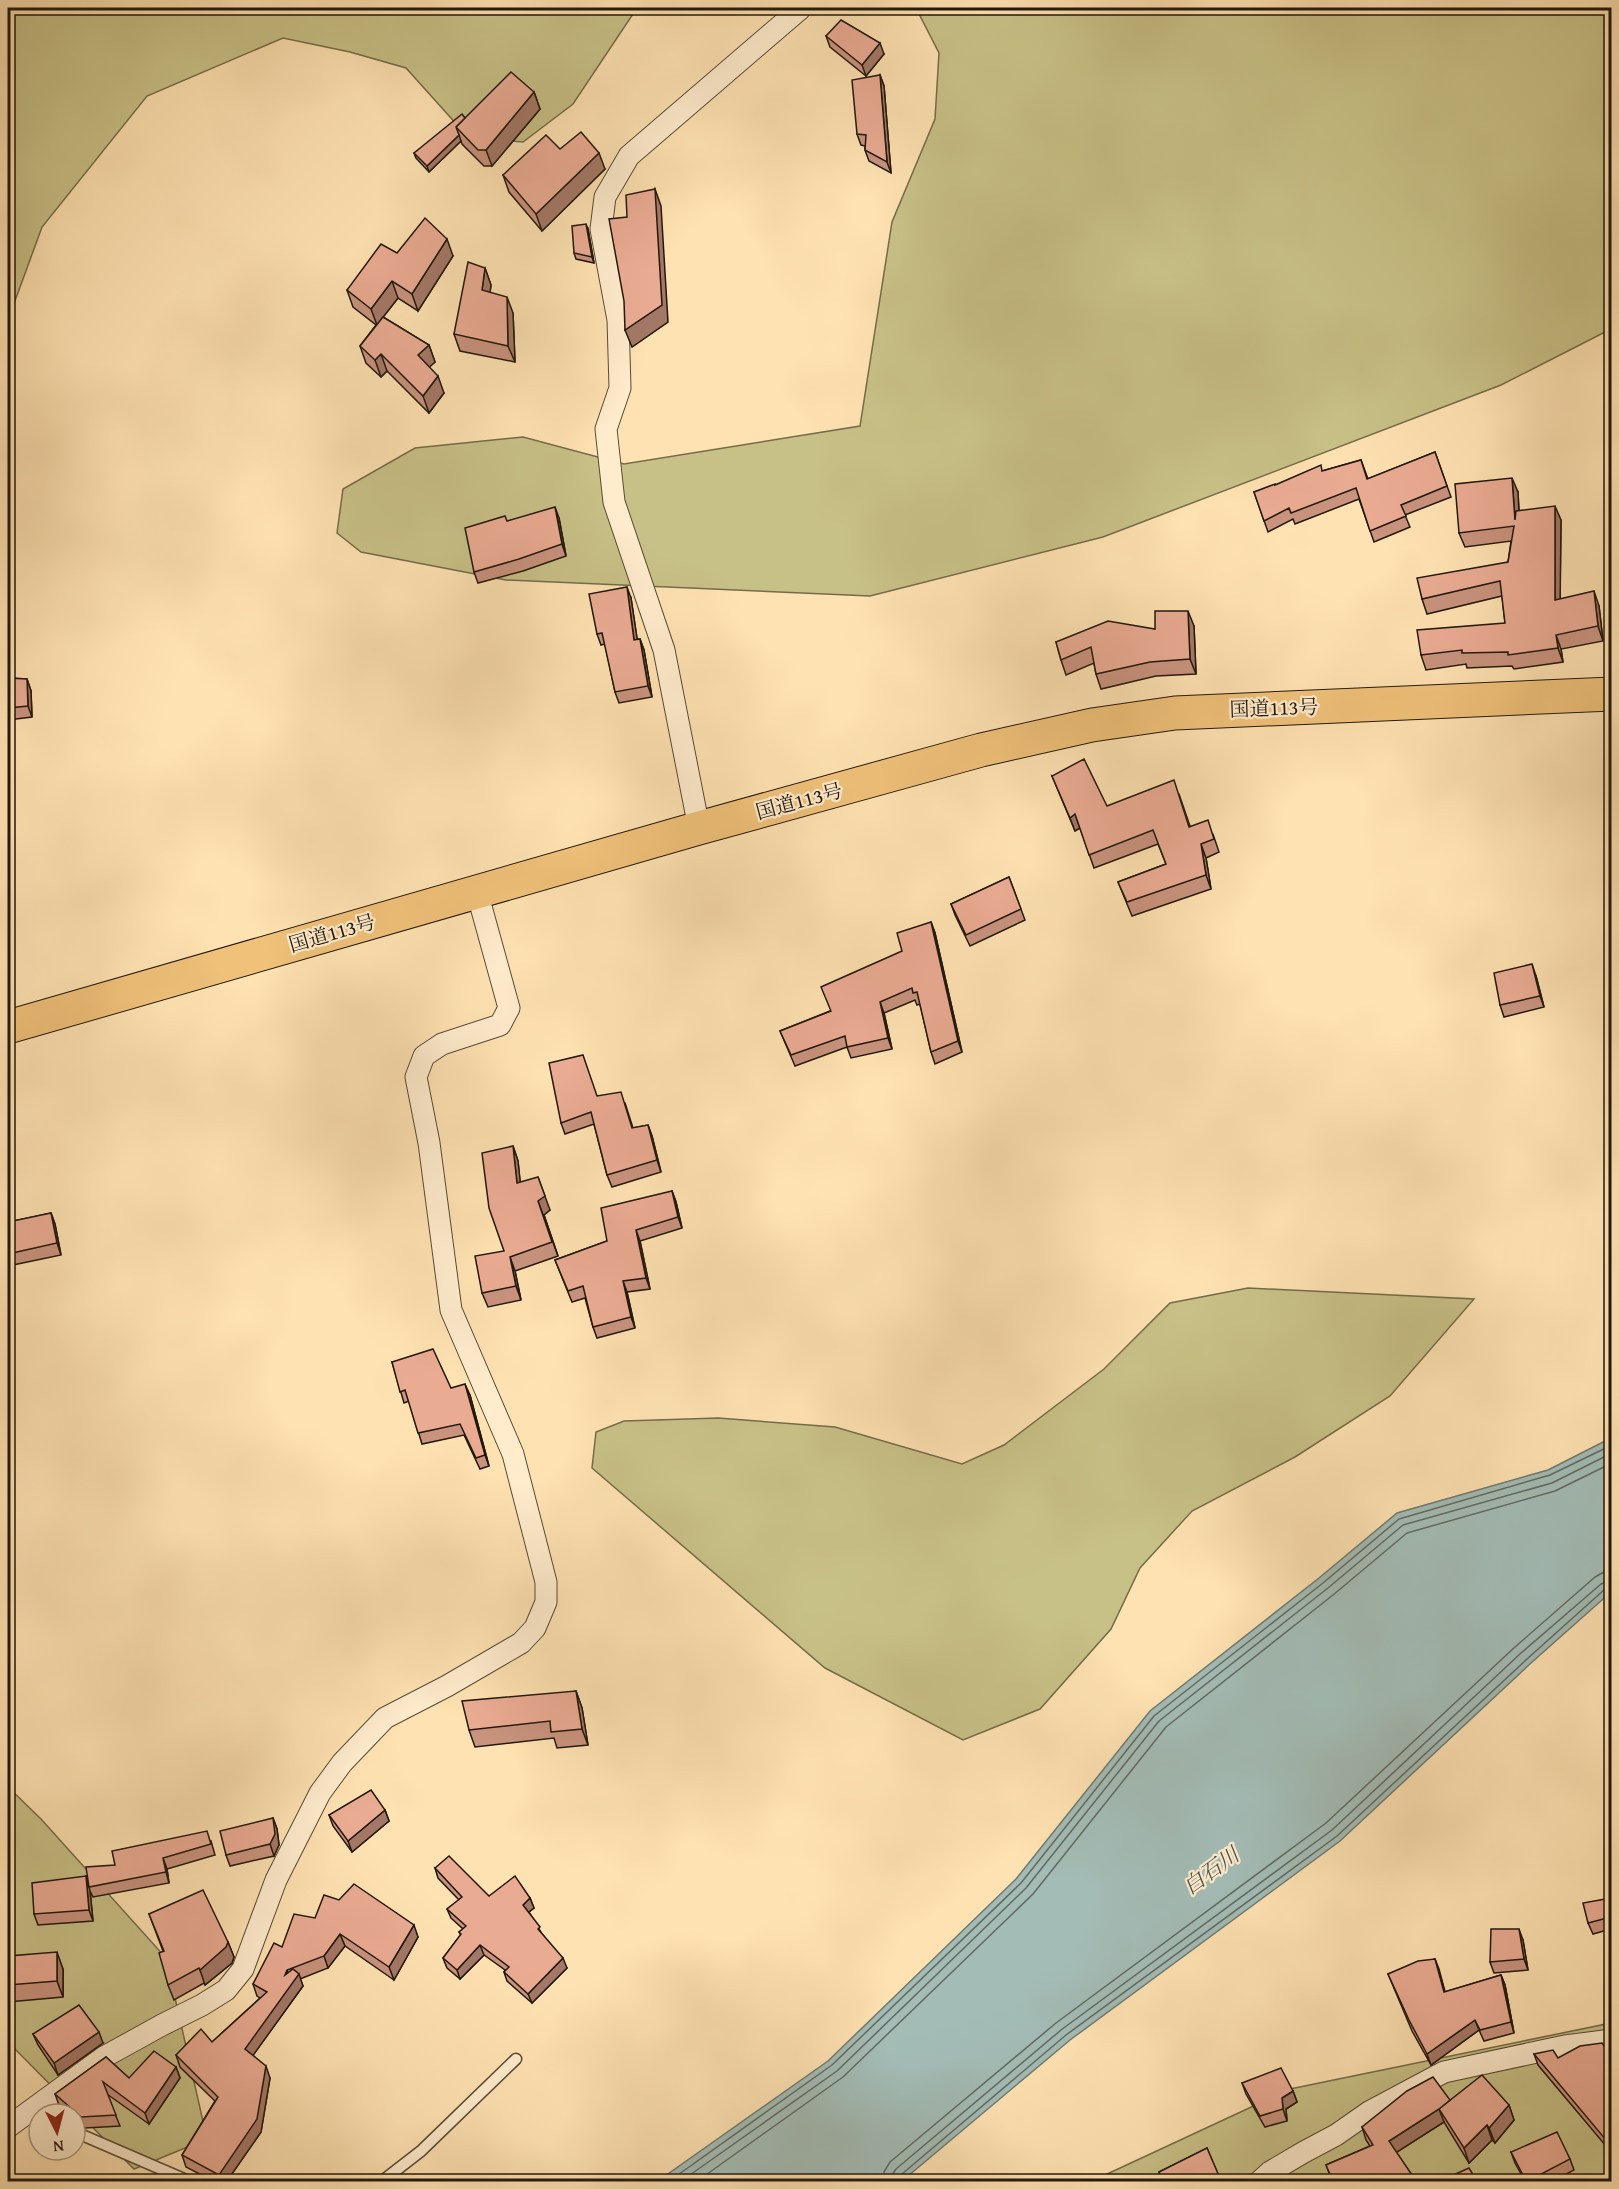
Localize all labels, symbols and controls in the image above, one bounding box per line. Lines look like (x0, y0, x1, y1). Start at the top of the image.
street label: 国道113号 (1229, 691, 1319, 724)
street label: 国道113号 (752, 775, 846, 826)
street label: 国道113号 (285, 906, 379, 959)
water label: 白石川 (1176, 1838, 1247, 1902)
north arrow (27, 2102, 87, 2162)
text: N (52, 2134, 65, 2159)

